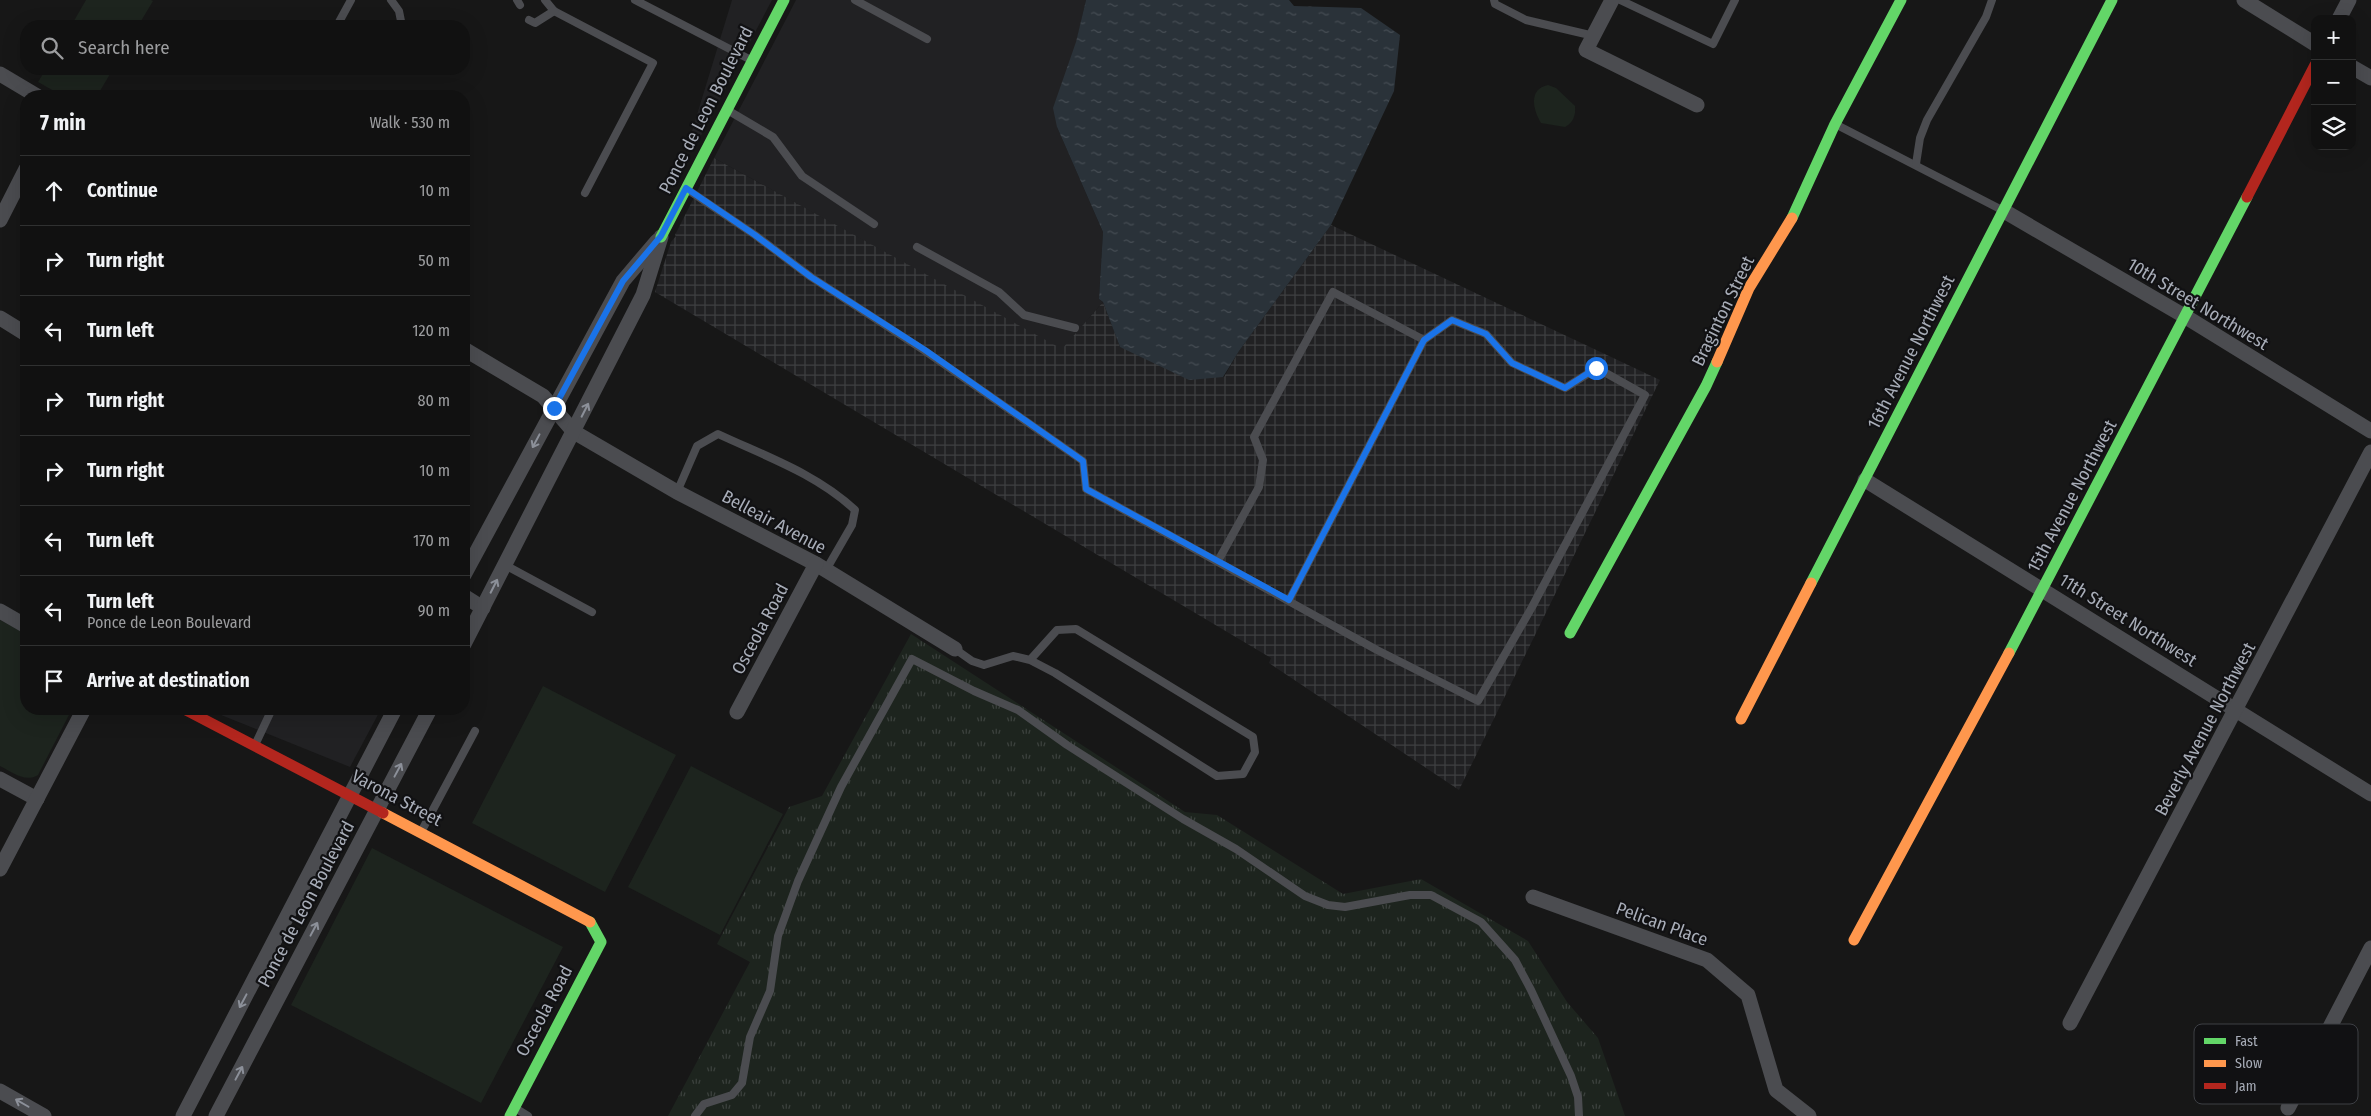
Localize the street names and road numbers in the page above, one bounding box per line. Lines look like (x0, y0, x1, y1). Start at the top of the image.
street label: Ponce de Leon Boulevard (654, 23, 758, 197)
street label: Braginton Street (1687, 252, 1759, 370)
street label: 10th Street Northwest (2123, 253, 2273, 355)
street label: 16th Avenue Northwest (1863, 271, 1959, 433)
street label: 15th Avenue Northwest (2023, 416, 2122, 576)
street label: Belleair Avenue (718, 485, 830, 559)
street label: 11th Street Northwest (2055, 569, 2201, 671)
street label: Osceola Road (727, 580, 793, 678)
street label: Beverly Avenue Northwest (2150, 638, 2260, 819)
street label: Varona Street (348, 765, 446, 831)
street label: Ponce de Leon Boulevard (253, 817, 359, 991)
street label: Pelican Place (1613, 897, 1711, 951)
street label: Osceola Road (511, 962, 577, 1060)

